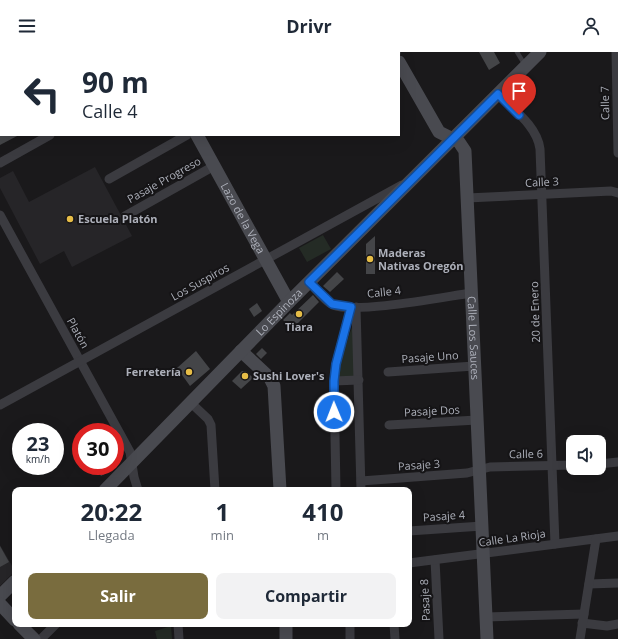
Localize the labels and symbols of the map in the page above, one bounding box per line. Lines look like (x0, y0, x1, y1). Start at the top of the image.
pin (502, 74, 536, 115)
street label: Calle 7 (597, 86, 612, 120)
street label: Pasaje Progreso (124, 153, 204, 206)
street label: Calle 3 (525, 173, 559, 190)
street label: Lazo de la Vega (218, 180, 269, 256)
place label: Escuela Platón (78, 211, 158, 226)
marker: Escuela Platón (65, 214, 75, 224)
place label: Maderas Nativas Oregón (378, 245, 463, 273)
marker: Maderas Nativas Oregón (365, 254, 375, 264)
street label: Los Suspiros (168, 259, 232, 304)
street label: 20 de Enero (526, 281, 543, 343)
street label: Calle 4 (366, 282, 402, 301)
street label: Lo Espinoza (252, 285, 306, 339)
street label: Calle Los Sauces (465, 296, 483, 380)
marker: Tiara (294, 309, 304, 319)
street label: Platón (64, 315, 93, 351)
place label: Tiara (285, 319, 313, 334)
street label: Pasaje Uno (401, 347, 459, 366)
place label: Ferretería (126, 364, 181, 379)
marker: Ferretería (184, 367, 194, 377)
place label: Sushi Lover's (253, 368, 325, 383)
marker: Sushi Lover's (240, 371, 250, 381)
position arrow (313, 391, 355, 433)
street label: Pasaje Dos (404, 402, 460, 419)
speed limit sign: 30 (72, 423, 124, 475)
street label: Calle 6 (509, 446, 543, 461)
street label: Pasaje 3 (397, 456, 441, 473)
street label: Pasaje 4 (422, 506, 466, 524)
street label: Calle La Rioja (478, 525, 546, 550)
street label: Pasaje 8 (416, 579, 433, 621)

